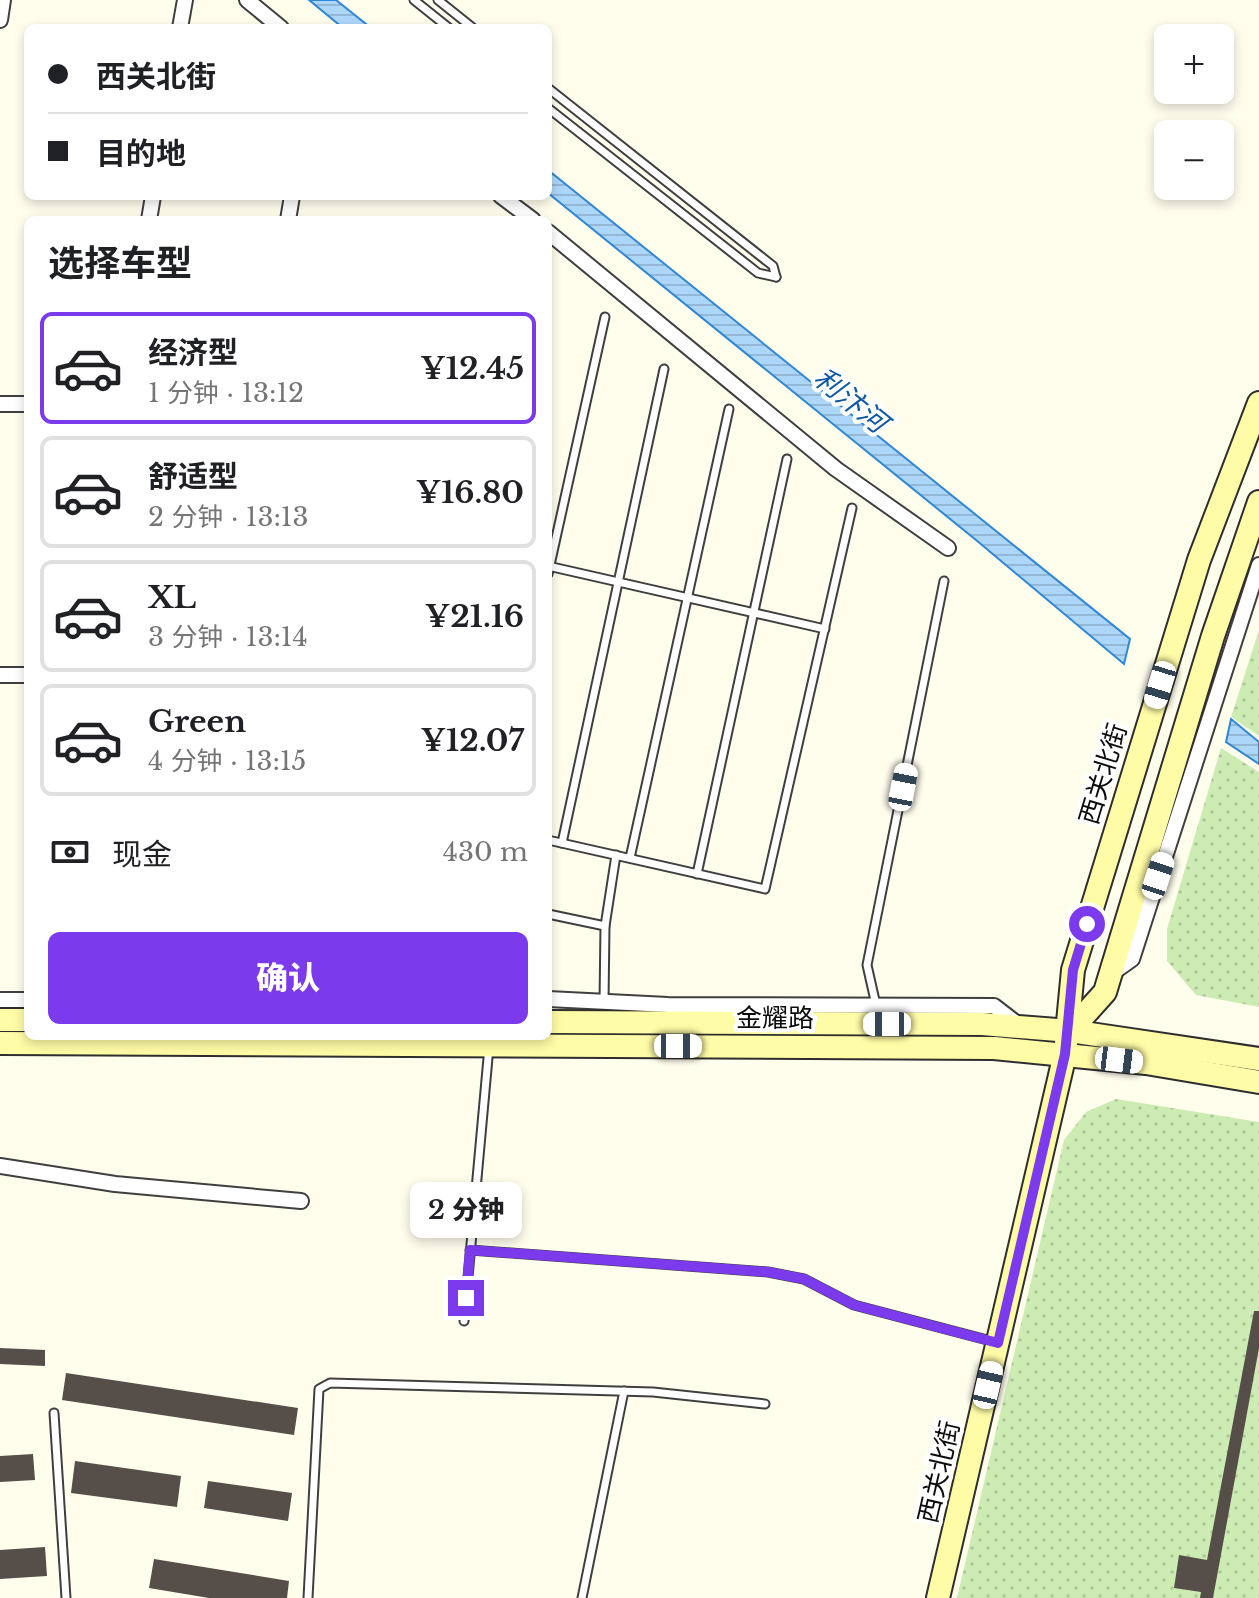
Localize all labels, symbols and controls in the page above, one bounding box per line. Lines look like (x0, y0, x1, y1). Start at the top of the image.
map controls (1154, 24, 1234, 200)
button: + (1154, 24, 1234, 104)
text: 西关北街 (96, 58, 216, 95)
button: − (1154, 120, 1234, 200)
text: 目的地 (96, 135, 186, 172)
text: 选择车型 (48, 241, 192, 286)
icon: car (52, 332, 124, 404)
text: 经济型 (148, 334, 238, 371)
text: ¥12.45 (420, 350, 524, 387)
water label: 利汴河 (807, 360, 898, 444)
text: 1 分钟 · 13:12 (148, 377, 304, 409)
icon: car (52, 456, 124, 528)
text: 舒适型 (148, 458, 238, 495)
text: ¥16.80 (416, 474, 524, 511)
text: 2 分钟 · 13:13 (148, 501, 308, 533)
text: XL (148, 579, 196, 616)
icon: car (52, 580, 124, 652)
text: ¥21.16 (425, 598, 524, 635)
text: 3 分钟 · 13:14 (148, 621, 308, 653)
car (1142, 659, 1178, 711)
text: Green (148, 703, 246, 740)
icon: car (52, 704, 124, 776)
street label: 西关北街 (1072, 720, 1134, 828)
text: ¥12.07 (421, 722, 524, 759)
text: 4 分钟 · 13:15 (148, 745, 306, 777)
car (887, 761, 919, 813)
icon: cash (48, 830, 92, 874)
text: 现金 (112, 836, 172, 873)
text: 430 m (443, 836, 528, 868)
car (1139, 849, 1177, 903)
route start (1069, 906, 1105, 942)
button: 确认 (48, 932, 528, 1024)
street label: 金耀路 (736, 1002, 814, 1034)
car (863, 1012, 911, 1036)
car (654, 1034, 702, 1058)
car (1094, 1045, 1144, 1075)
callout: 2 分钟 (410, 1182, 522, 1238)
text: 2 分钟 (428, 1194, 504, 1226)
route end (448, 1280, 484, 1316)
car (971, 1359, 1005, 1411)
street label: 西关北街 (912, 1418, 966, 1526)

